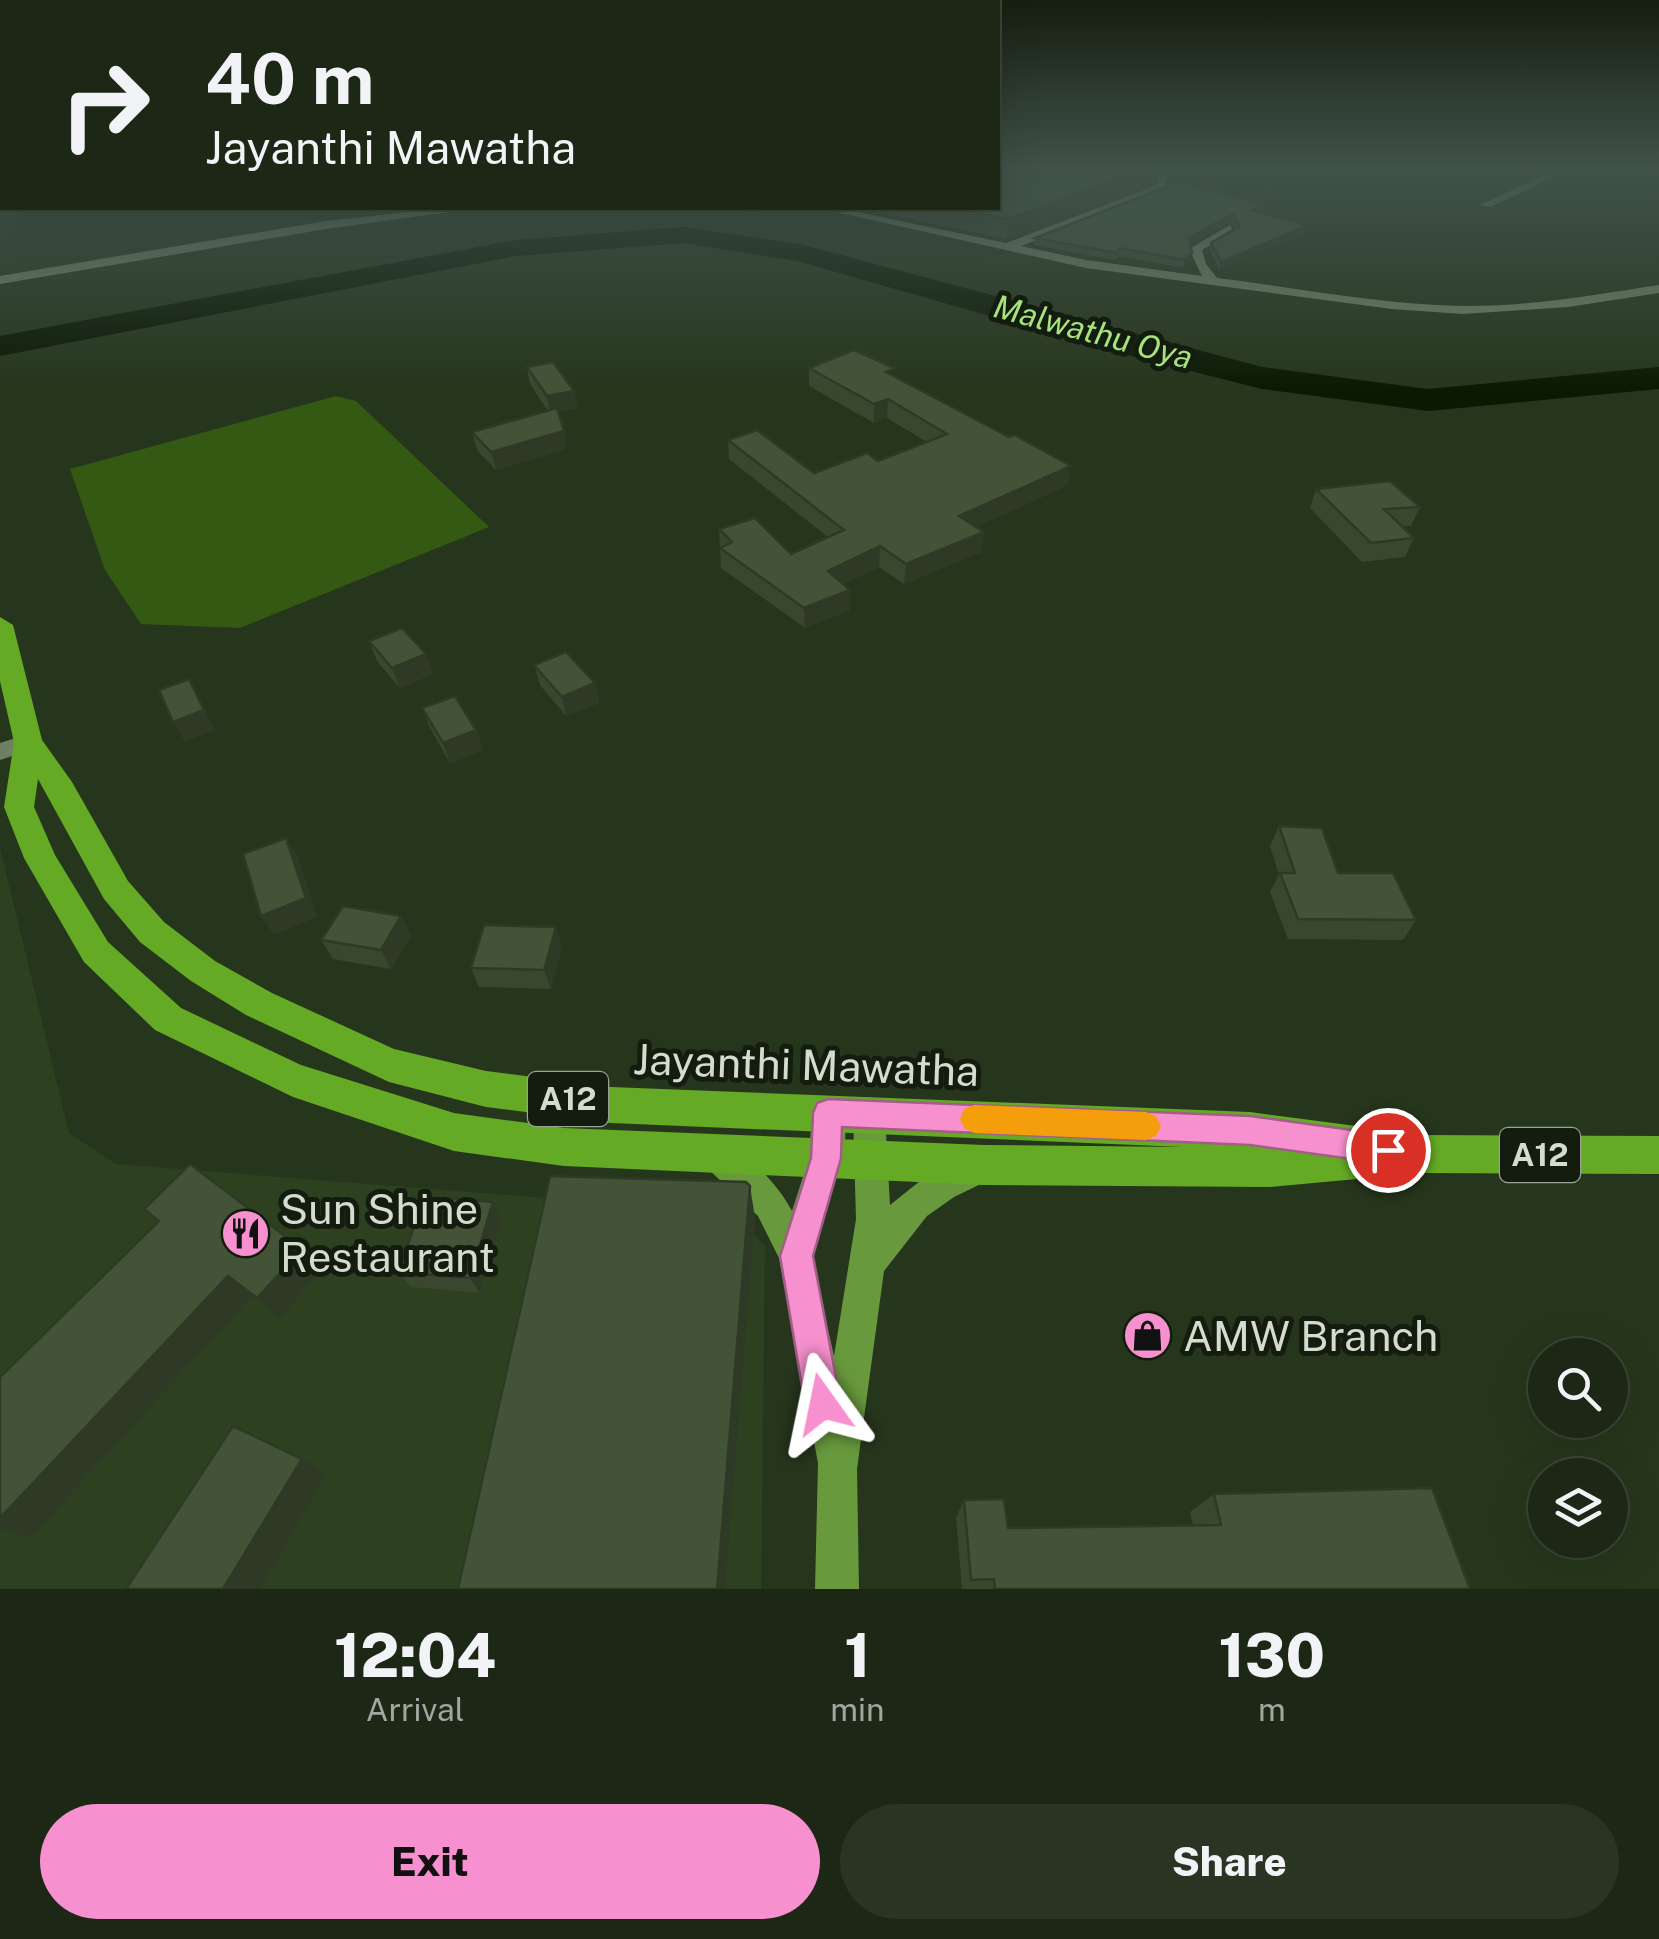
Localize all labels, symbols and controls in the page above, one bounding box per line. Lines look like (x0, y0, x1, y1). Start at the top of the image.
text: 40 m (205, 37, 375, 120)
icon: right (40, 40, 170, 170)
text: Jayanthi Mawatha (205, 121, 576, 174)
water label: Malwathu Oya (990, 287, 1197, 376)
street label: Jayanthi Mawatha (632, 1034, 980, 1095)
road number: A12 (528, 1072, 608, 1126)
pin (1346, 1108, 1431, 1193)
icon: arrive (1361, 1123, 1416, 1178)
road number: A12 (1500, 1128, 1580, 1182)
place label: Sun Shine Restaurant (280, 1184, 495, 1281)
restaurant icon: Sun Shine Restaurant (219, 1207, 271, 1259)
shop icon: AMW Branch (1122, 1310, 1174, 1362)
place label: AMW Branch (1183, 1311, 1438, 1360)
map controls (1528, 1338, 1628, 1558)
button: search (1528, 1338, 1628, 1438)
position arrow (771, 1352, 875, 1456)
button: layers (1528, 1458, 1628, 1558)
text: 12:04 (334, 1620, 496, 1691)
text: 1 (844, 1620, 870, 1691)
text: 130 (1218, 1620, 1325, 1691)
text: Arrival (366, 1691, 465, 1728)
text: min (830, 1691, 884, 1728)
text: m (1258, 1691, 1286, 1728)
button: Exit (40, 1804, 820, 1919)
button: Share (840, 1804, 1619, 1919)

